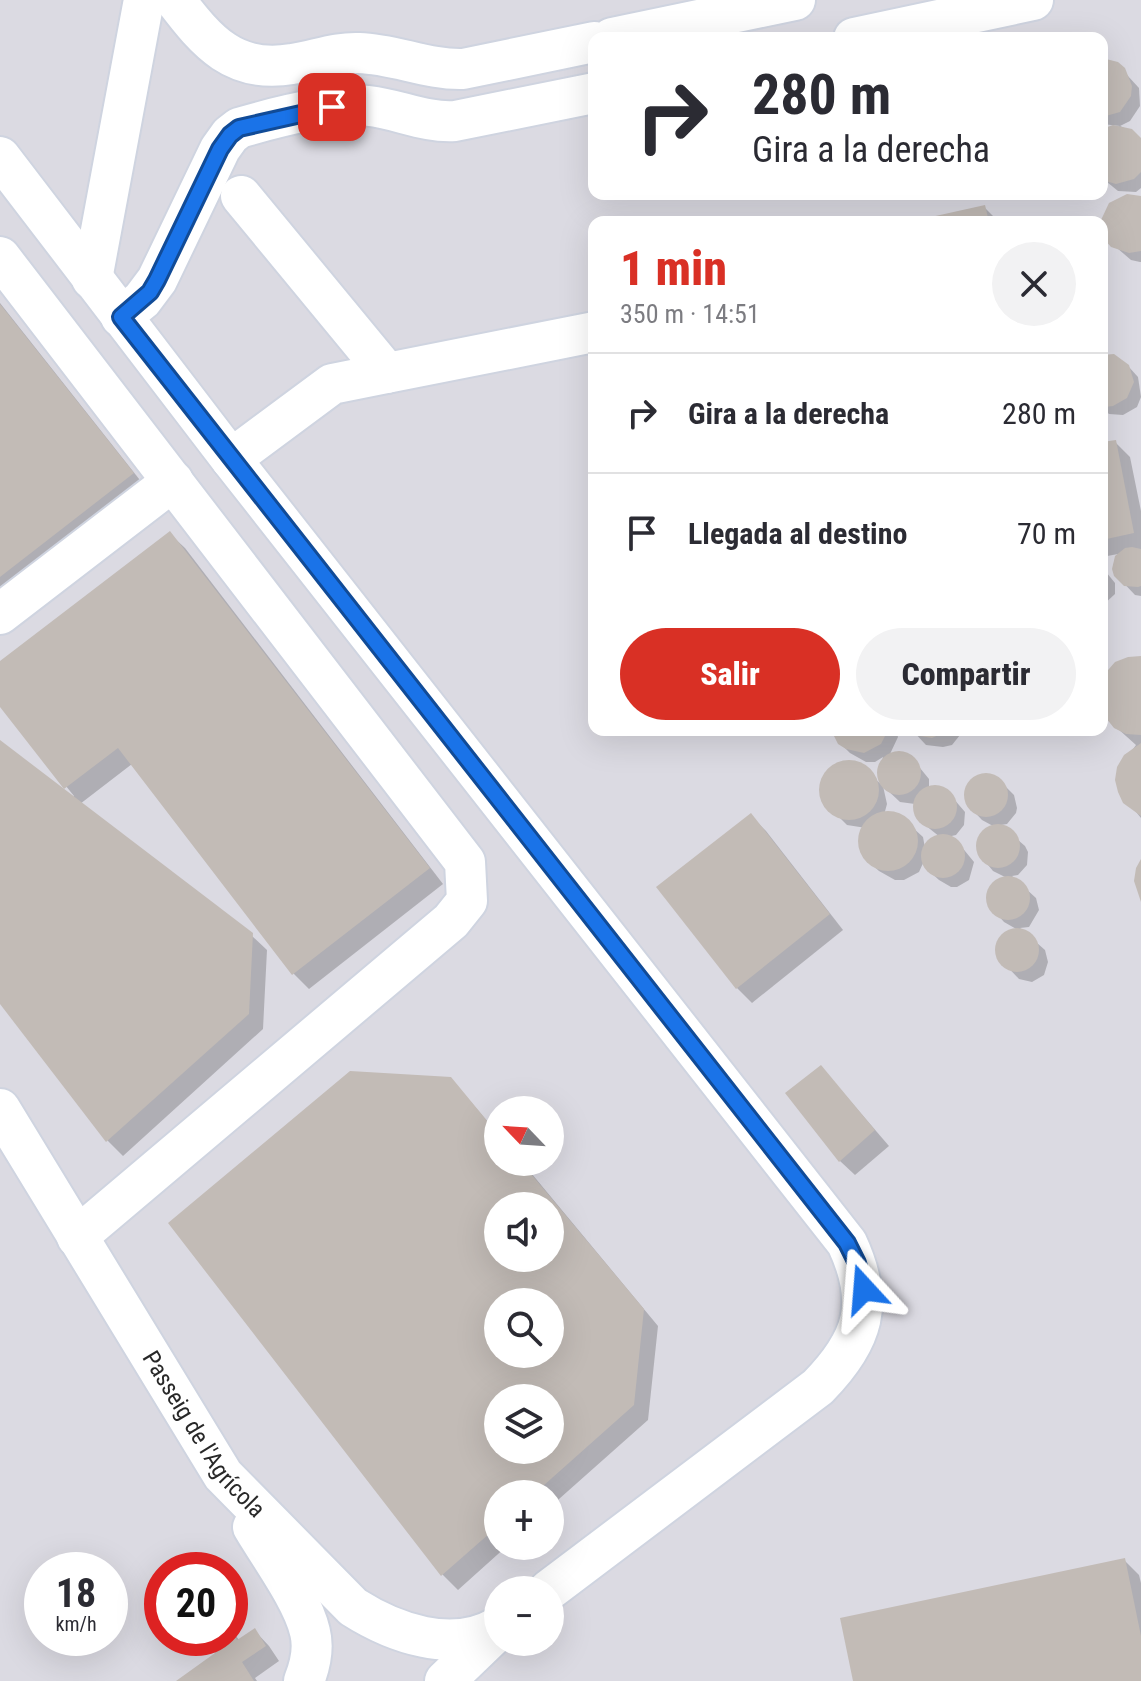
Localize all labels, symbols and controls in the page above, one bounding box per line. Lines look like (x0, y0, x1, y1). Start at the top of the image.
text: 280 m (752, 62, 891, 128)
icon: right (620, 64, 724, 168)
pin (298, 73, 366, 141)
icon: arrive (310, 85, 354, 129)
text: Gira a la derecha (752, 129, 990, 171)
text: 1 min (620, 240, 727, 297)
button: close (992, 242, 1076, 326)
text: 350 m · 14:51 (620, 299, 760, 329)
icon: right (620, 391, 664, 435)
text: Gira a la derecha (688, 396, 889, 431)
text: 280 m (1002, 396, 1076, 431)
icon: arrive (620, 511, 664, 555)
text: Llegada al destino (688, 516, 907, 551)
text: 70 m (1017, 516, 1076, 551)
button: Salir (620, 628, 840, 720)
button: Compartir (856, 628, 1076, 720)
north arrow (484, 1096, 564, 1176)
map controls (484, 1096, 564, 1656)
button: sound (484, 1192, 564, 1272)
position arrow (822, 1247, 906, 1331)
button: search (484, 1288, 564, 1368)
street label: Passeig de l'Agrícola (137, 1346, 271, 1523)
button: layers (484, 1384, 564, 1464)
button: + (484, 1480, 564, 1560)
speed limit sign: 20 (144, 1552, 248, 1656)
text: 18 (56, 1570, 96, 1617)
button: − (484, 1576, 564, 1656)
text: km/h (55, 1612, 97, 1636)

